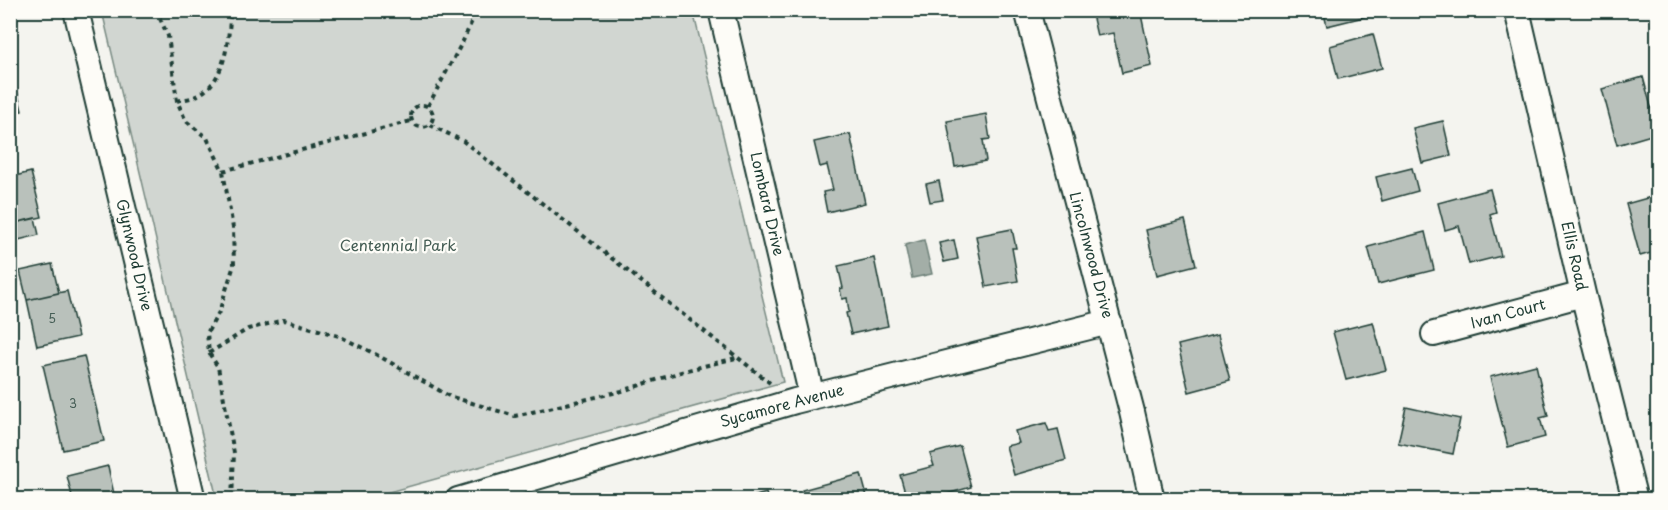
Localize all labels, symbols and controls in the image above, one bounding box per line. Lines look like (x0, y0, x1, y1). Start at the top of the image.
street label: Lombard Drive (745, 149, 792, 258)
street label: Lincolnwood Drive (1065, 189, 1120, 320)
street label: Glynwood Drive (111, 197, 160, 313)
street label: Ellis Road (1556, 219, 1595, 293)
park label: Centennial Park (340, 233, 456, 256)
street label: Ivan Court (1468, 292, 1548, 334)
house number: 5 (48, 309, 56, 327)
street label: Sycamore Avenue (717, 377, 846, 432)
house number: 3 (69, 394, 77, 412)

